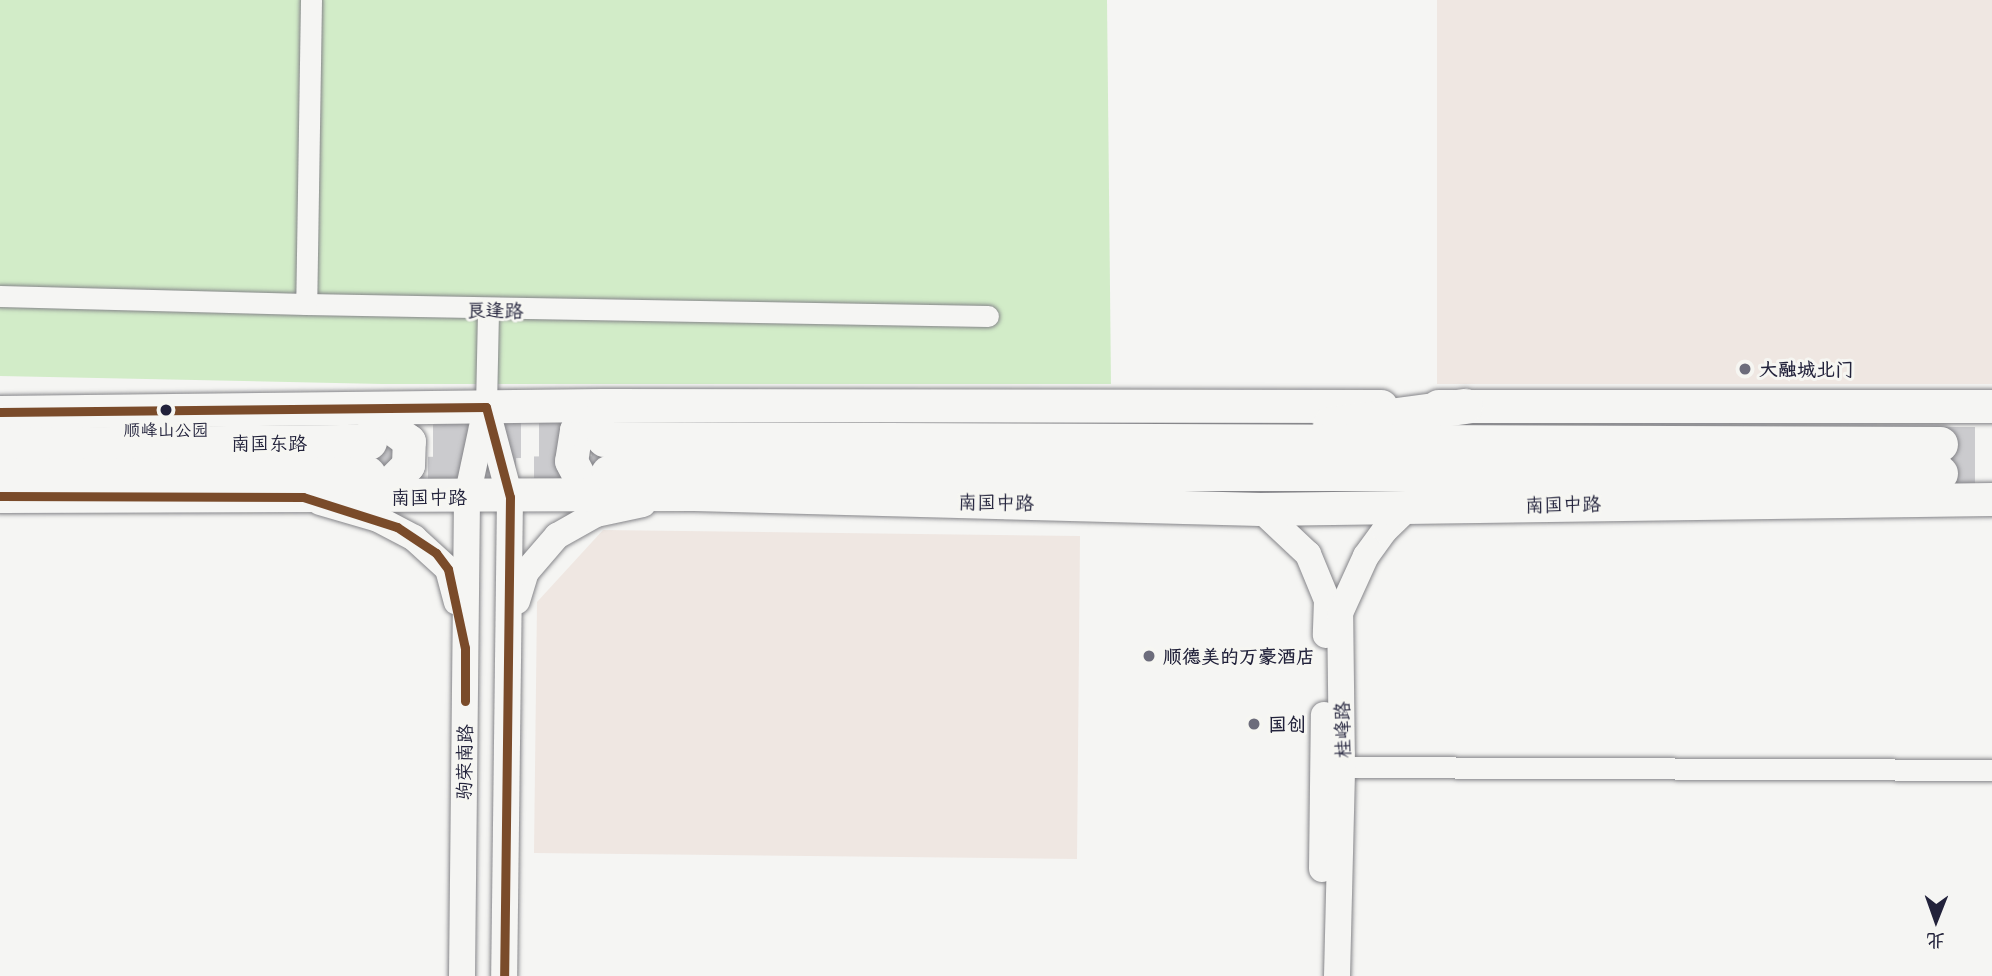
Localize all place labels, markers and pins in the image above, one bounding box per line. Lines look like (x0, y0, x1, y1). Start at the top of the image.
place label: 大融城北门 (1759, 358, 1854, 380)
marker: 大融城北门 (1737, 361, 1753, 377)
marker: 顺峰山公园 (159, 403, 173, 417)
place label: 顺峰山公园 (124, 420, 208, 440)
place label: 顺德美的万豪酒店 (1163, 645, 1315, 667)
marker: 顺德美的万豪酒店 (1141, 648, 1157, 664)
place label: 国创 (1268, 713, 1306, 735)
marker: 国创 (1246, 716, 1262, 732)

